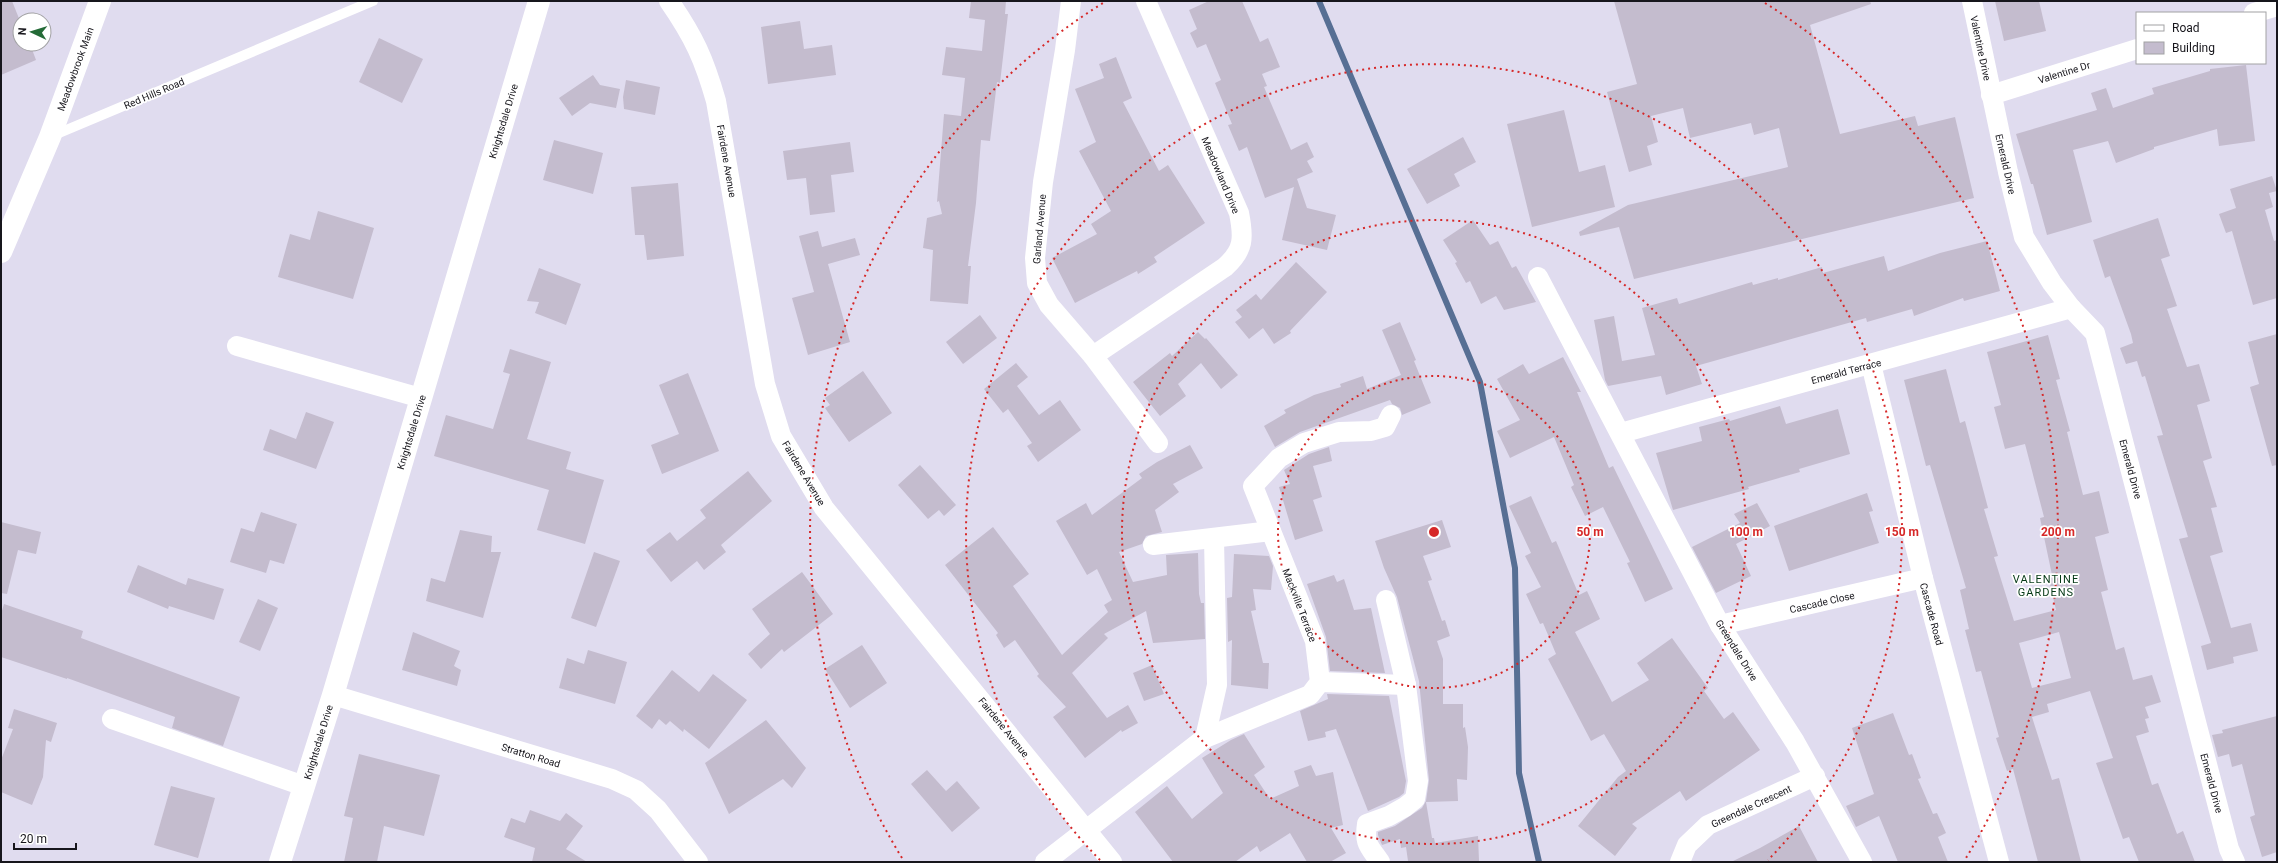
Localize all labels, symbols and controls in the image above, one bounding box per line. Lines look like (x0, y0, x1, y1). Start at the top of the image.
north arrow (12, 12, 52, 52)
legend (2136, 12, 2266, 64)
street label: Valentine Drive (1968, 15, 1993, 82)
text: Road (2172, 21, 2200, 35)
street label: Meadowbrook Main (55, 26, 96, 113)
text: N (16, 27, 29, 36)
text: Building (2172, 41, 2215, 55)
street label: Valentine Dr (2037, 59, 2092, 86)
street label: Red Hills Road (122, 76, 186, 111)
street label: Knightsdale Drive (487, 83, 520, 160)
street label: Fairdene Avenue (715, 124, 738, 198)
street label: Emerald Drive (1993, 133, 2018, 195)
street label: Meadowland Drive (1199, 135, 1242, 215)
street label: Garland Avenue (1031, 194, 1048, 264)
street label: Emerald Terrace (1810, 357, 1882, 386)
street label: Knightsdale Drive (395, 394, 428, 471)
street label: Emerald Drive (2117, 438, 2144, 500)
street label: Fairdene Avenue (780, 439, 827, 508)
centre of rings (1427, 525, 1441, 539)
text: 50 m (1576, 525, 1604, 539)
text: 100 m (1729, 525, 1763, 539)
text: 150 m (1885, 525, 1919, 539)
text: 200 m (2041, 525, 2075, 539)
street label: Mackville Terrace (1281, 567, 1319, 643)
district label: VALENTINE GARDENS (2013, 573, 2079, 599)
street label: Cascade Road (1918, 582, 1945, 647)
street label: Cascade Close (1789, 590, 1856, 615)
street label: Greendale Drive (1713, 618, 1760, 683)
street label: Fairdene Avenue (976, 695, 1031, 759)
street label: Knightsdale Drive (302, 704, 335, 781)
street label: Stratton Road (500, 741, 562, 770)
street label: Emerald Drive (2198, 752, 2225, 814)
street label: Greendale Crescent (1709, 783, 1793, 830)
scale bar (14, 825, 76, 851)
text: 20 m (20, 832, 47, 846)

